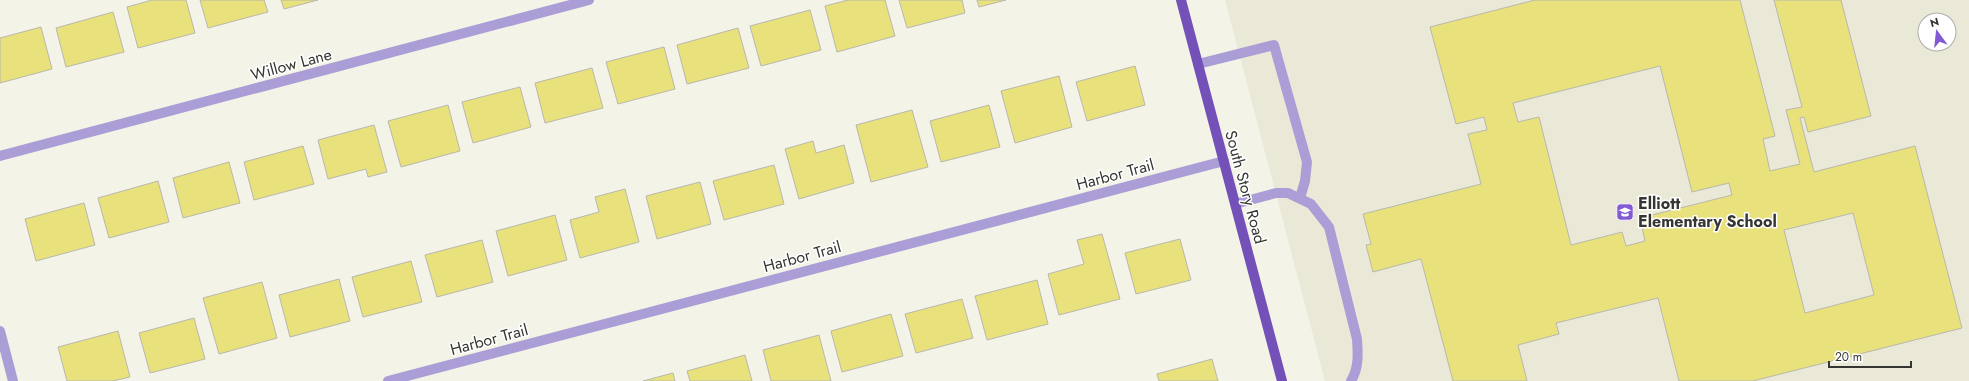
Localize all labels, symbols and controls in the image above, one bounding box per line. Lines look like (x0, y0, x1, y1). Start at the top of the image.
north arrow (1917, 12, 1957, 52)
text: N (1928, 13, 1941, 31)
street label: Willow Lane (248, 43, 334, 86)
street label: South Story Road (1219, 128, 1272, 246)
street label: Harbor Trail (1074, 153, 1157, 196)
place label: Elliott Elementary School (1638, 192, 1777, 233)
school or university icon: Elliott Elementary School (1615, 202, 1635, 222)
street label: Harbor Trail (761, 235, 844, 278)
street label: Harbor Trail (448, 318, 531, 361)
scale bar (1829, 343, 1911, 369)
text: 20 m (1835, 348, 1862, 366)

